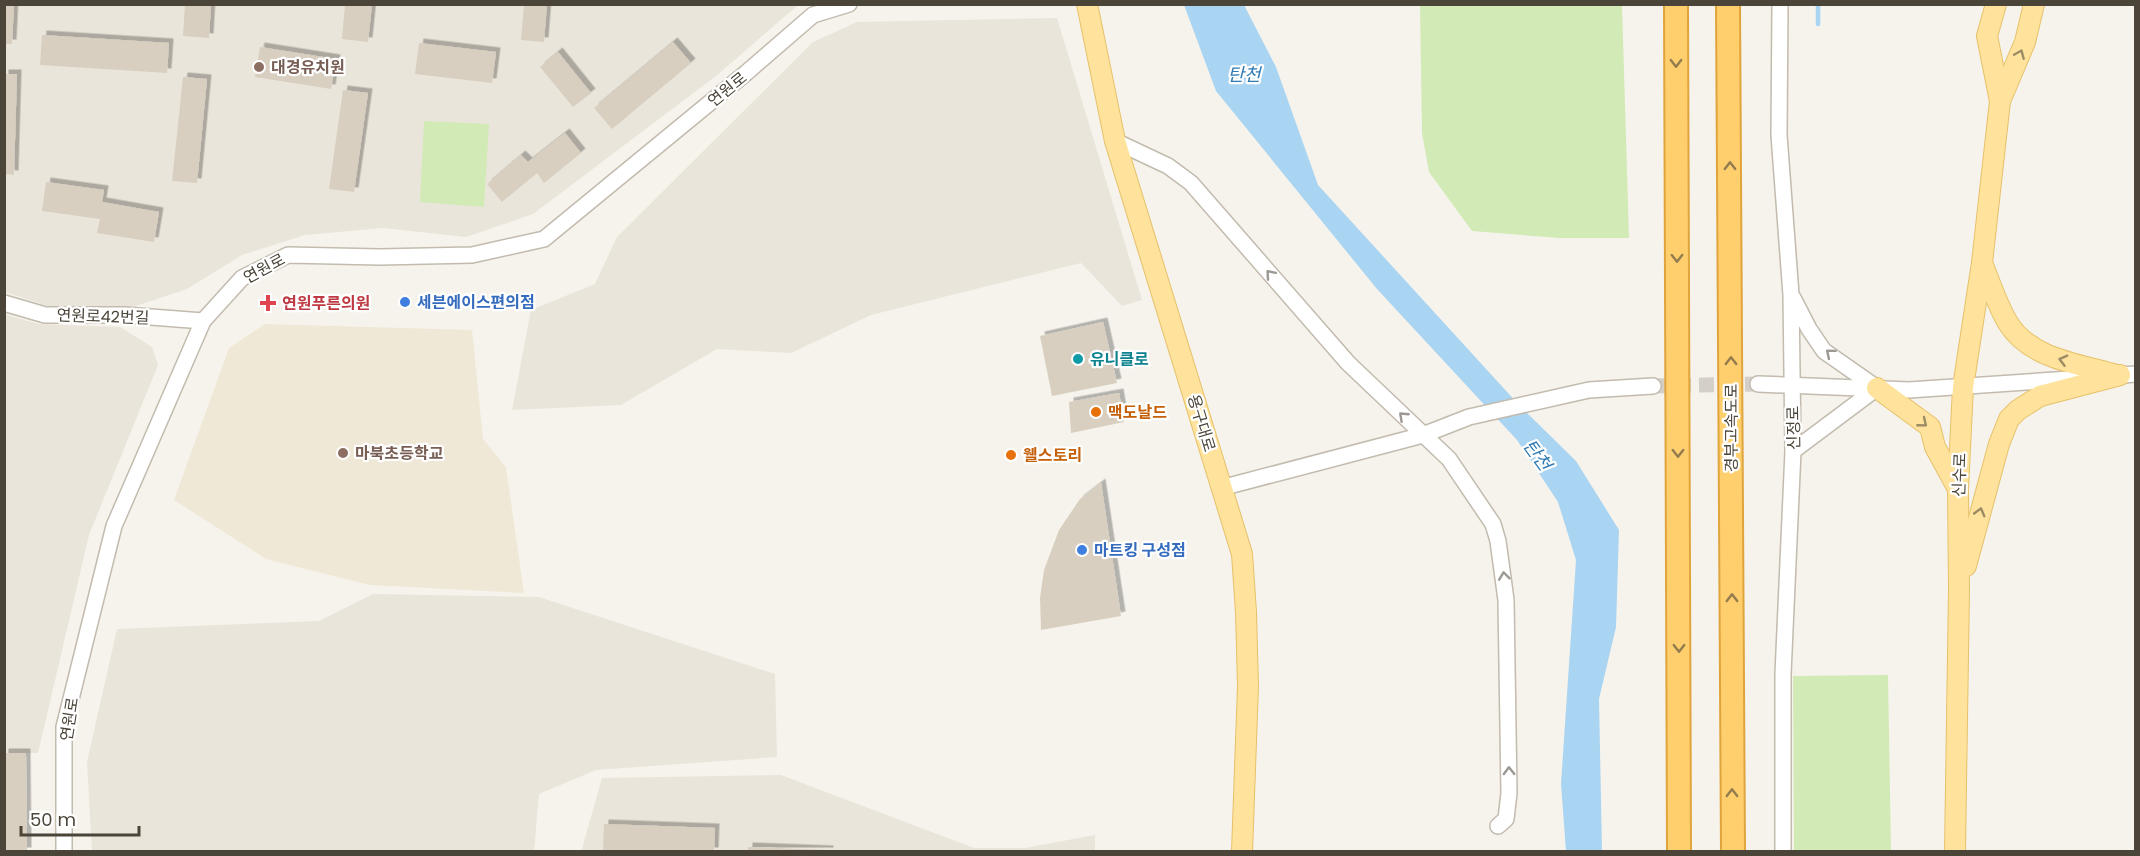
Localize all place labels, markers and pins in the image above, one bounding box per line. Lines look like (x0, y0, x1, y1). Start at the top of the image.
place label: 대경유치원 (271, 56, 345, 79)
marker: 대경유치원 (252, 60, 266, 74)
place label: 세븐에이스편의점 (417, 291, 535, 314)
place label: 연원푸른의원 (282, 292, 370, 315)
marker: 연원푸른의원 (259, 294, 277, 312)
marker: 세븐에이스편의점 (398, 295, 412, 309)
place label: 유니클로 (1090, 348, 1149, 371)
marker: 유니클로 (1071, 352, 1085, 366)
place label: 맥도날드 (1108, 401, 1167, 424)
marker: 맥도날드 (1089, 405, 1103, 419)
place label: 마북초등학교 (355, 442, 444, 465)
place label: 웰스토리 (1023, 444, 1082, 467)
marker: 마북초등학교 (336, 446, 350, 460)
marker: 웰스토리 (1004, 448, 1018, 462)
place label: 마트킹 구성점 (1094, 539, 1186, 562)
marker: 마트킹 구성점 (1075, 543, 1089, 557)

